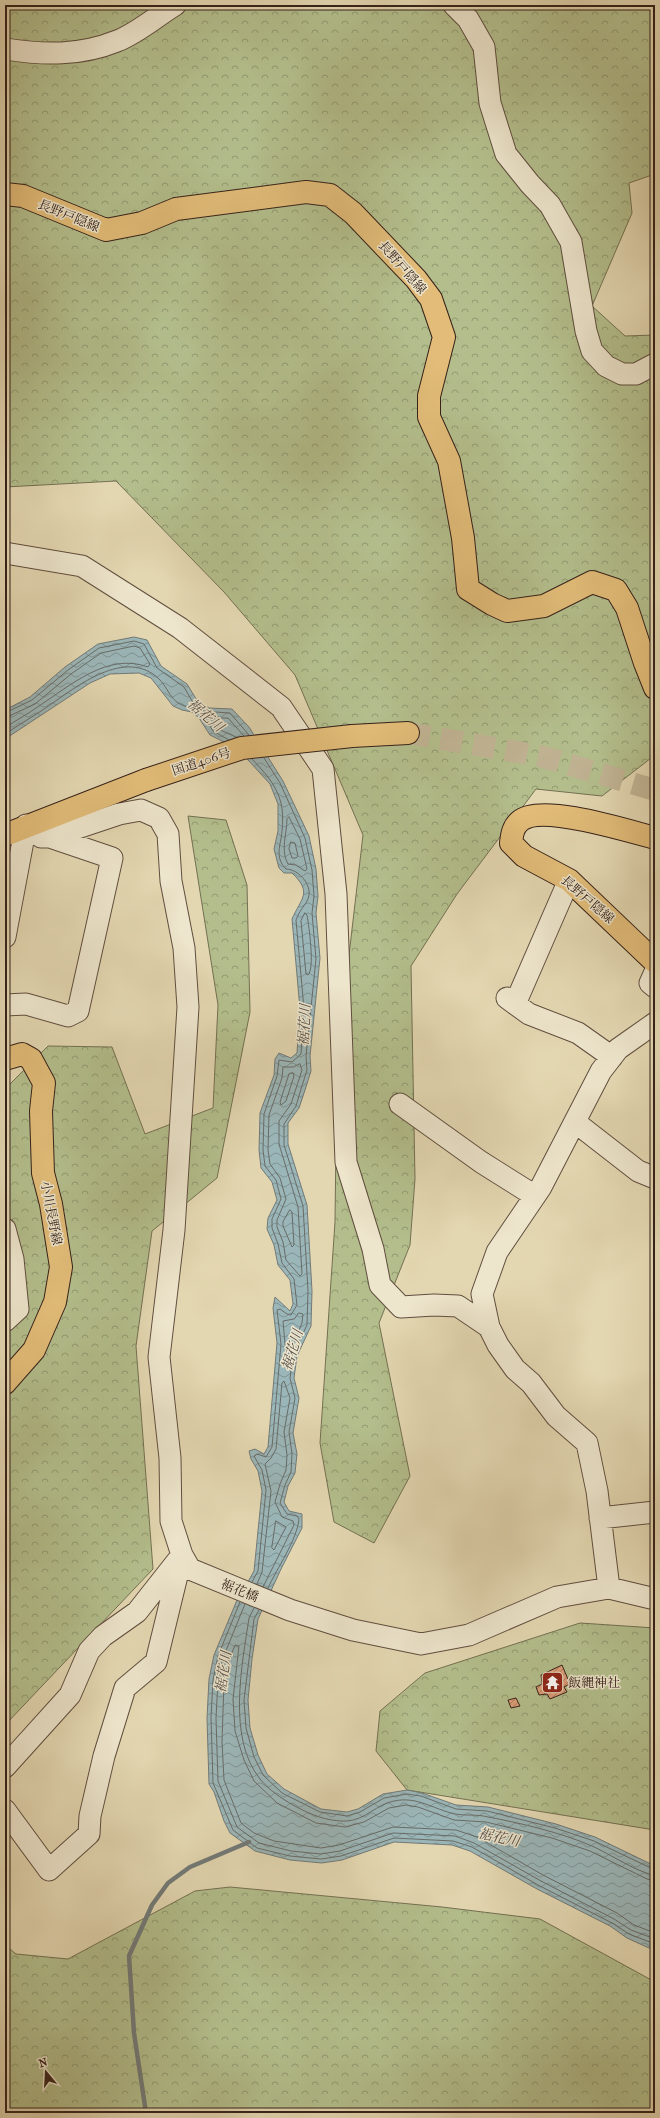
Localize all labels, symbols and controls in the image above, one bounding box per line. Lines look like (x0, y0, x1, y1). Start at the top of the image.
street label: 長野戸隠線 (36, 196, 102, 235)
street label: 長野戸隠線 (376, 238, 430, 297)
water label: 裾花川 (184, 695, 229, 737)
street label: 国道406号 (170, 745, 232, 778)
street label: 長野戸隠線 (558, 872, 617, 926)
water label: 裾花川 (295, 1002, 314, 1046)
street label: 小川長野線 (38, 1180, 65, 1246)
water label: 裾花川 (278, 1326, 307, 1373)
street label: 裾花橋 (219, 1576, 261, 1605)
water label: 裾花川 (212, 1648, 235, 1694)
temple icon: 飯縄神社 (540, 1669, 566, 1695)
place label: 飯縄神社 (568, 1675, 620, 1690)
water label: 裾花川 (477, 1825, 523, 1851)
north arrow (26, 2052, 66, 2092)
text: N (37, 2055, 50, 2070)

